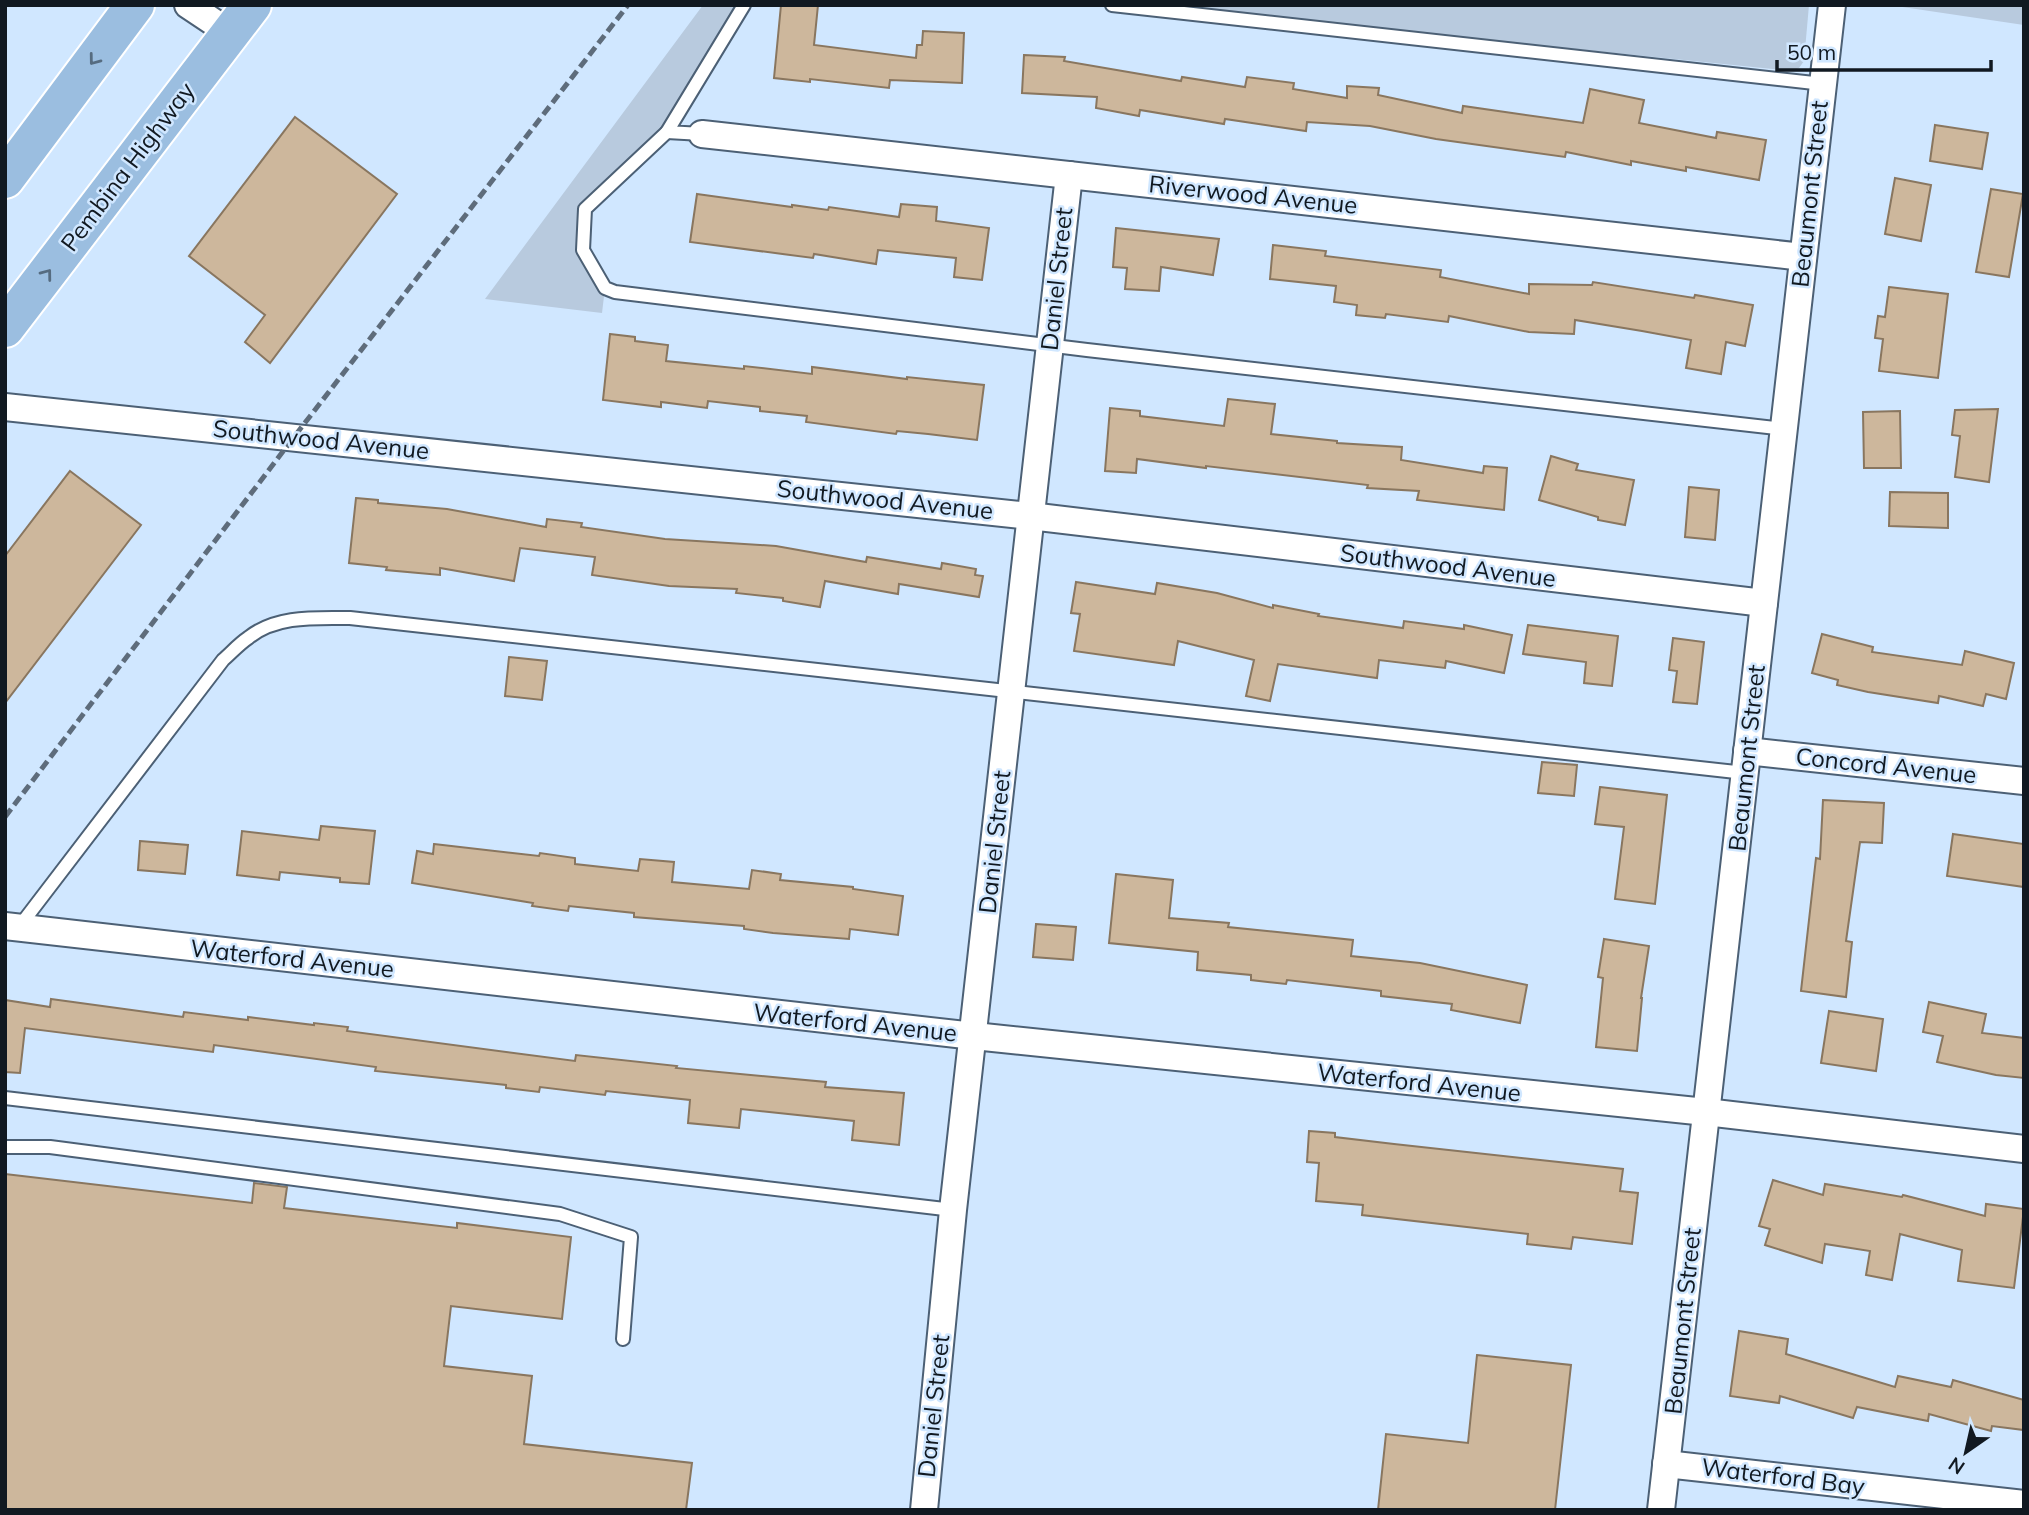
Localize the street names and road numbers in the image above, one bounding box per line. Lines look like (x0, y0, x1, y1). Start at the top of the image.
street label: Pembina Highway (54, 76, 201, 257)
street label: Beaumont Street (1784, 99, 1834, 289)
street label: Riverwood Avenue (1147, 168, 1359, 220)
street label: Daniel Street (1034, 206, 1078, 352)
street label: Southwood Avenue (212, 413, 431, 465)
street label: Southwood Avenue (776, 473, 995, 525)
street label: Southwood Avenue (1339, 537, 1558, 593)
street label: Beaumont Street (1721, 663, 1771, 853)
street label: Concord Avenue (1794, 741, 1978, 789)
street label: Daniel Street (972, 769, 1016, 915)
street label: Waterford Avenue (189, 932, 395, 984)
street label: Waterford Avenue (752, 996, 958, 1048)
street label: Waterford Avenue (1316, 1056, 1522, 1108)
street label: Beaumont Street (1657, 1226, 1707, 1416)
street label: Daniel Street (911, 1333, 955, 1479)
street label: Waterford Bay (1700, 1451, 1867, 1501)

